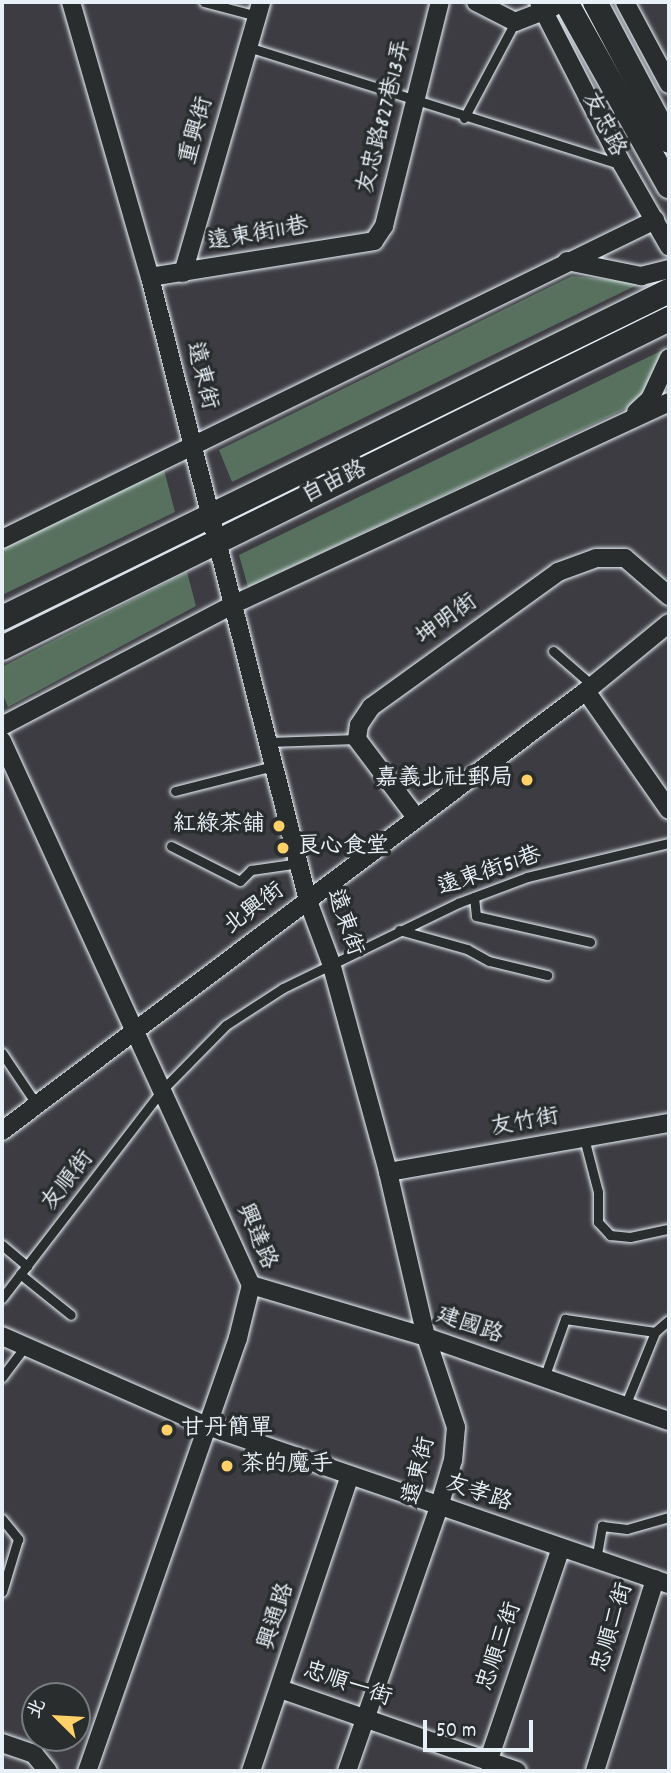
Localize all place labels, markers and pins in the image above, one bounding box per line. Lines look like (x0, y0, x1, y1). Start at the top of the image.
place label: 嘉義北社郵局 (375, 766, 513, 794)
marker: 嘉義北社郵局 (519, 772, 535, 788)
place label: 紅綠茶舖 (173, 812, 265, 840)
marker: 紅綠茶舖 (271, 818, 287, 834)
place label: 良心食堂 (297, 834, 389, 862)
marker: 良心食堂 (275, 840, 291, 856)
place label: 甘丹簡單 (181, 1416, 273, 1444)
marker: 甘丹簡單 (159, 1422, 175, 1438)
place label: 茶的魔手 (241, 1452, 333, 1480)
marker: 茶的魔手 (219, 1458, 235, 1474)

